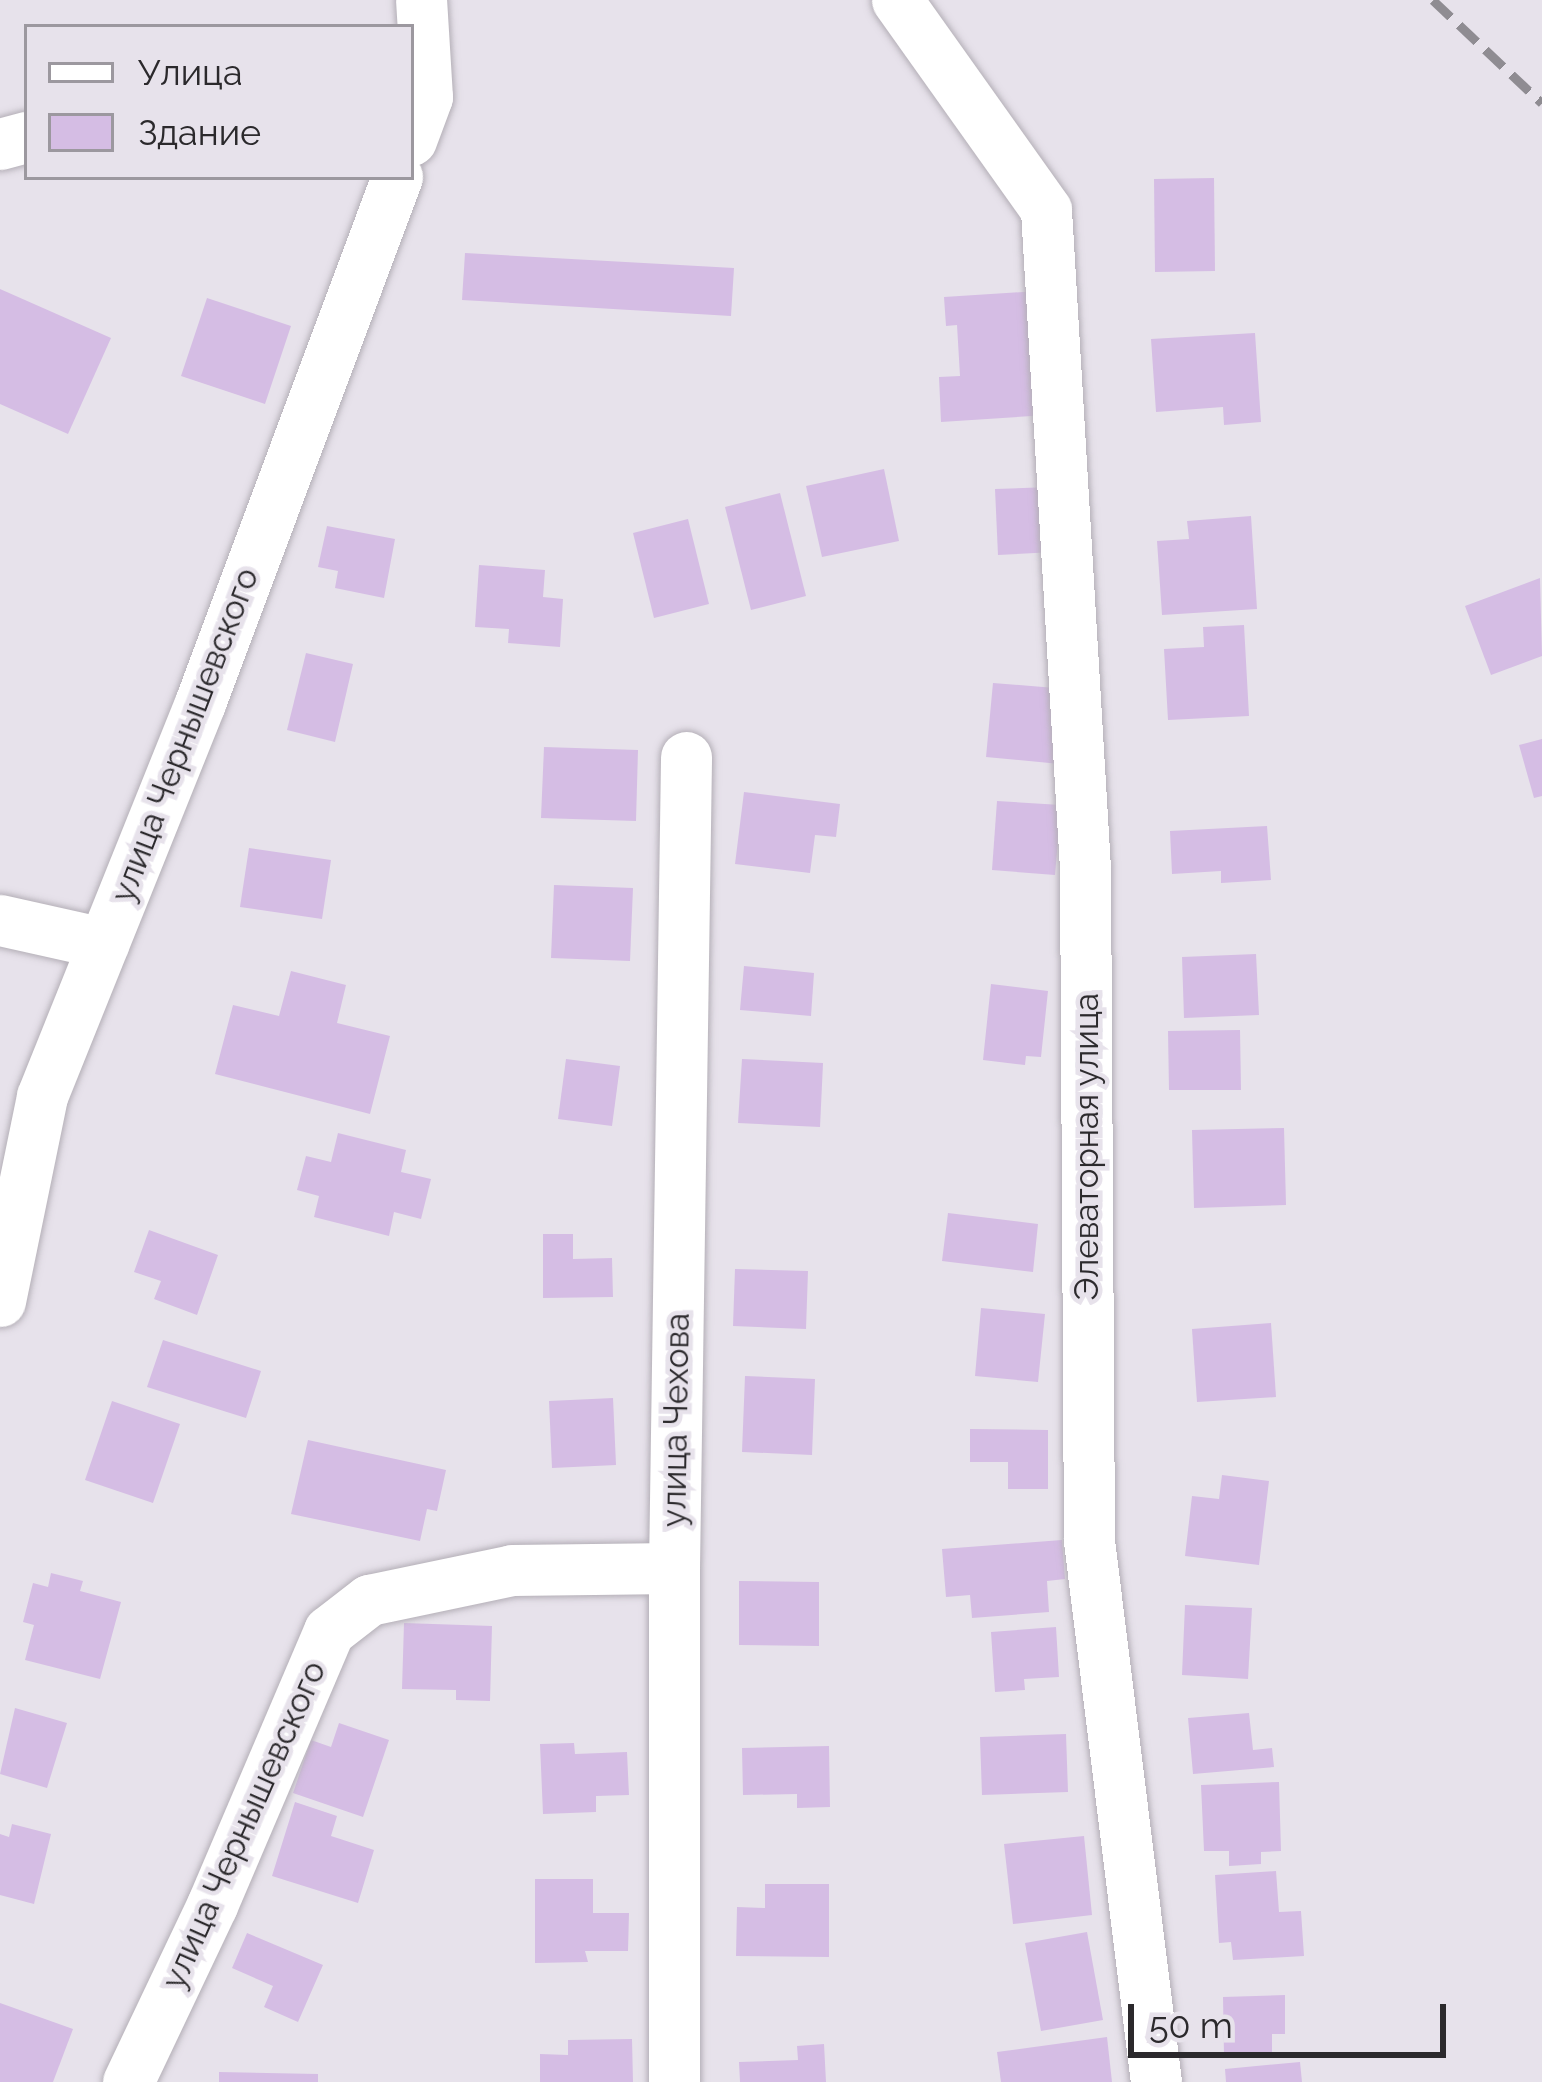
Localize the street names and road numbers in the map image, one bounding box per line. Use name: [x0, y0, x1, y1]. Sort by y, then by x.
street label: улица Чернышевского: [103, 562, 267, 908]
street label: Элеваторная улица: [1067, 993, 1107, 1301]
street label: улица Чехова: [654, 1313, 698, 1527]
street label: улица Чернышевского: [154, 1655, 334, 1995]

